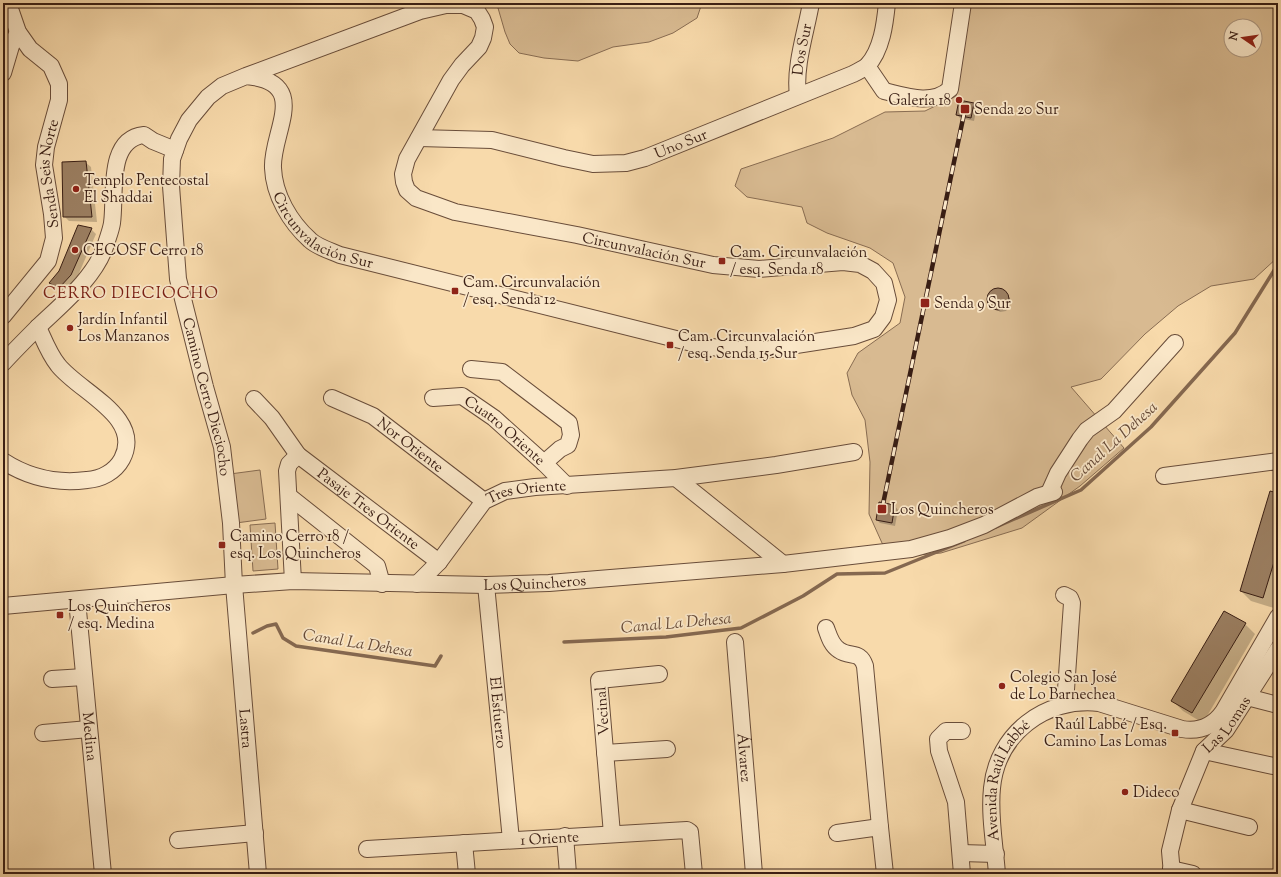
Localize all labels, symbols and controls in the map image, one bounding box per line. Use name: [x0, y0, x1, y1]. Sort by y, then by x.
north arrow: [1223, 18, 1263, 58]
street label: Dos Sur: [788, 21, 819, 77]
text: N: [1225, 30, 1243, 43]
place label: Galería 18: [888, 91, 951, 112]
marker: Galería 18: [954, 95, 964, 105]
place label: Senda 20 Sur: [974, 100, 1059, 121]
marker: Senda 20 Sur: [959, 103, 971, 115]
street label: Senda Seis Norte: [35, 117, 65, 229]
street label: Uno Sur: [652, 125, 711, 165]
place label: Templo Pentecostal El Shaddai: [84, 171, 209, 209]
marker: Templo Pentecostal El Shaddai: [71, 184, 81, 194]
street label: Circunvalación Sur: [266, 189, 375, 275]
street label: Circunvalación Sur: [580, 228, 708, 275]
place label: CECOSF Cerro 18: [83, 241, 203, 262]
place label: Cam. Circunvalación / esq. Senda 18: [730, 243, 868, 281]
marker: CECOSF Cerro 18: [70, 245, 80, 255]
marker: Cam. Circunvalación / esq. Senda 18: [717, 256, 727, 266]
place label: Cam. Circunvalación / esq. Senda 12: [463, 273, 601, 311]
district label: CERRO DIECIOCHO: [43, 283, 219, 306]
marker: Cam. Circunvalación / esq. Senda 12: [450, 286, 460, 296]
place label: Senda 9 Sur: [934, 294, 1011, 315]
marker: Senda 9 Sur: [919, 297, 931, 309]
place label: Jardín Infantil Los Manzanos: [77, 310, 169, 348]
street label: Camino Cerro Dieciocho: [176, 316, 234, 477]
marker: Jardín Infantil Los Manzanos: [65, 323, 75, 333]
place label: Cam. Circunvalación / esq. Senda 15-Sur: [678, 327, 816, 365]
marker: Cam. Circunvalación / esq. Senda 15-Sur: [665, 340, 675, 350]
street label: Cuatro Oriente: [459, 391, 549, 471]
water label: Canal La Dehesa: [1066, 397, 1164, 489]
street label: Nor Oriente: [372, 413, 447, 478]
street label: Pasaje Tres Oriente: [312, 464, 423, 556]
street label: Tres Oriente: [483, 476, 567, 510]
place label: Los Quincheros: [891, 500, 994, 521]
marker: Los Quincheros: [876, 503, 888, 515]
place label: Camino Cerro 18 / esq. Los Quincheros: [230, 527, 361, 565]
marker: Camino Cerro 18 / esq. Los Quincheros: [217, 540, 227, 550]
street label: Los Quincheros: [483, 571, 587, 597]
place label: Los Quincheros / esq. Medina: [68, 597, 171, 635]
water label: Canal La Dehesa: [620, 608, 733, 641]
marker: Los Quincheros / esq. Medina: [55, 610, 65, 620]
water label: Canal La Dehesa: [301, 624, 414, 665]
place label: Colegio San José de Lo Barnechea: [1010, 668, 1117, 706]
street label: El Esfuerzo: [483, 676, 511, 749]
marker: Colegio San José de Lo Barnechea: [997, 681, 1007, 691]
street label: Vecinal: [591, 686, 616, 736]
street label: Las Lomas: [1199, 693, 1257, 759]
street label: Lastra: [232, 708, 257, 749]
street label: Medina: [76, 711, 101, 762]
place label: Raúl Labbé / Esq. Camino Las Lomas: [1044, 715, 1167, 753]
street label: Avenida Raúl Labbé: [982, 716, 1035, 842]
marker: Raúl Labbé / Esq. Camino Las Lomas: [1170, 728, 1180, 738]
street label: Álvarez: [731, 732, 755, 783]
place label: Dideco: [1133, 783, 1179, 804]
marker: Dideco: [1120, 787, 1130, 797]
street label: 1 Oriente: [520, 827, 580, 852]

